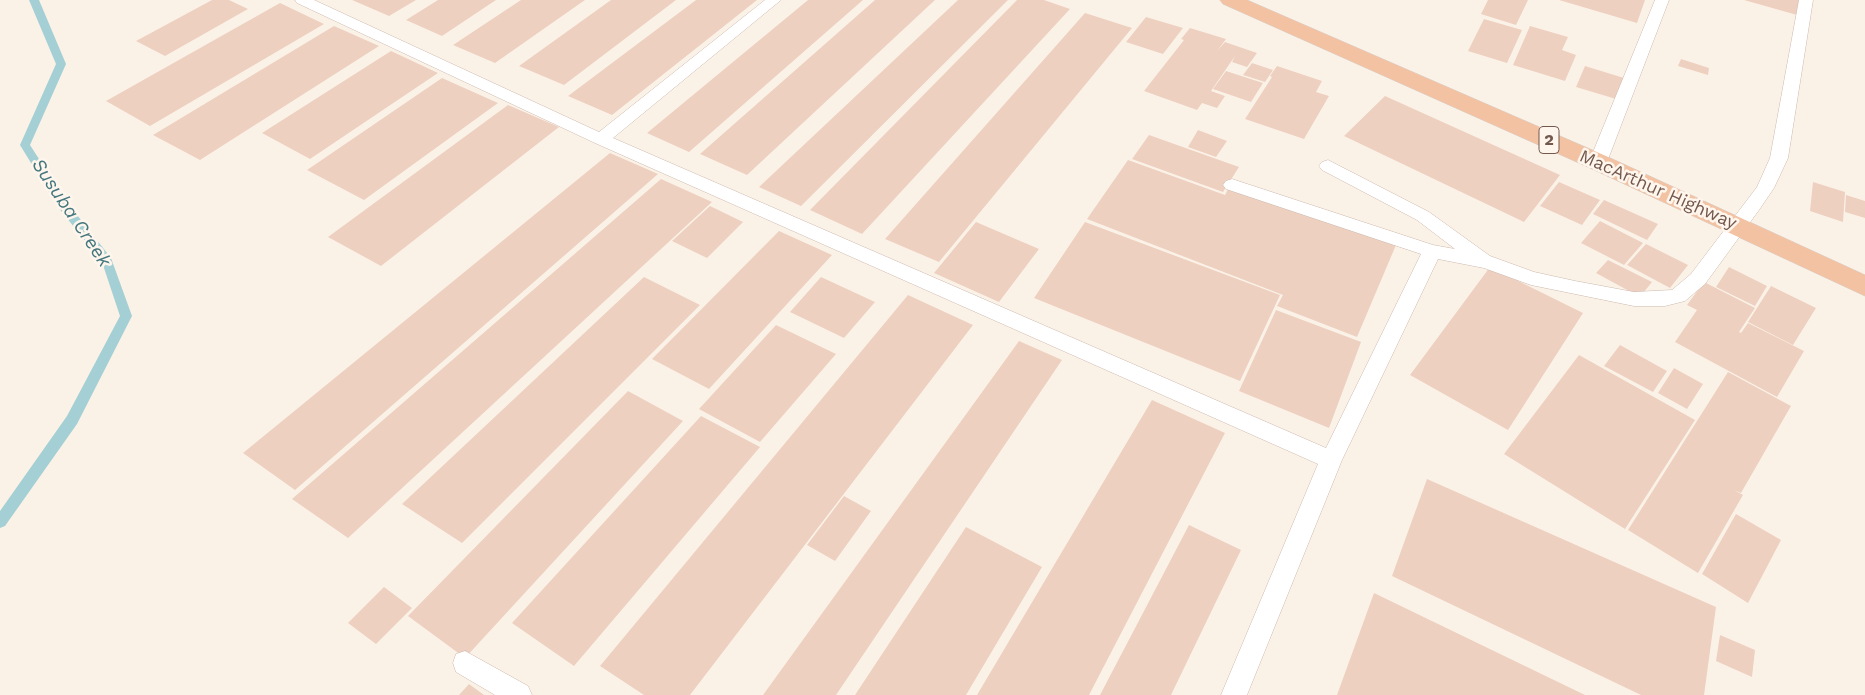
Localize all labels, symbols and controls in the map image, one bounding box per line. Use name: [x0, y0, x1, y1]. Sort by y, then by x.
road number: 2: [1539, 126, 1559, 154]
street label: MacArthur Highway: [1576, 146, 1740, 234]
water label: Susuba Creek: [26, 154, 116, 272]

